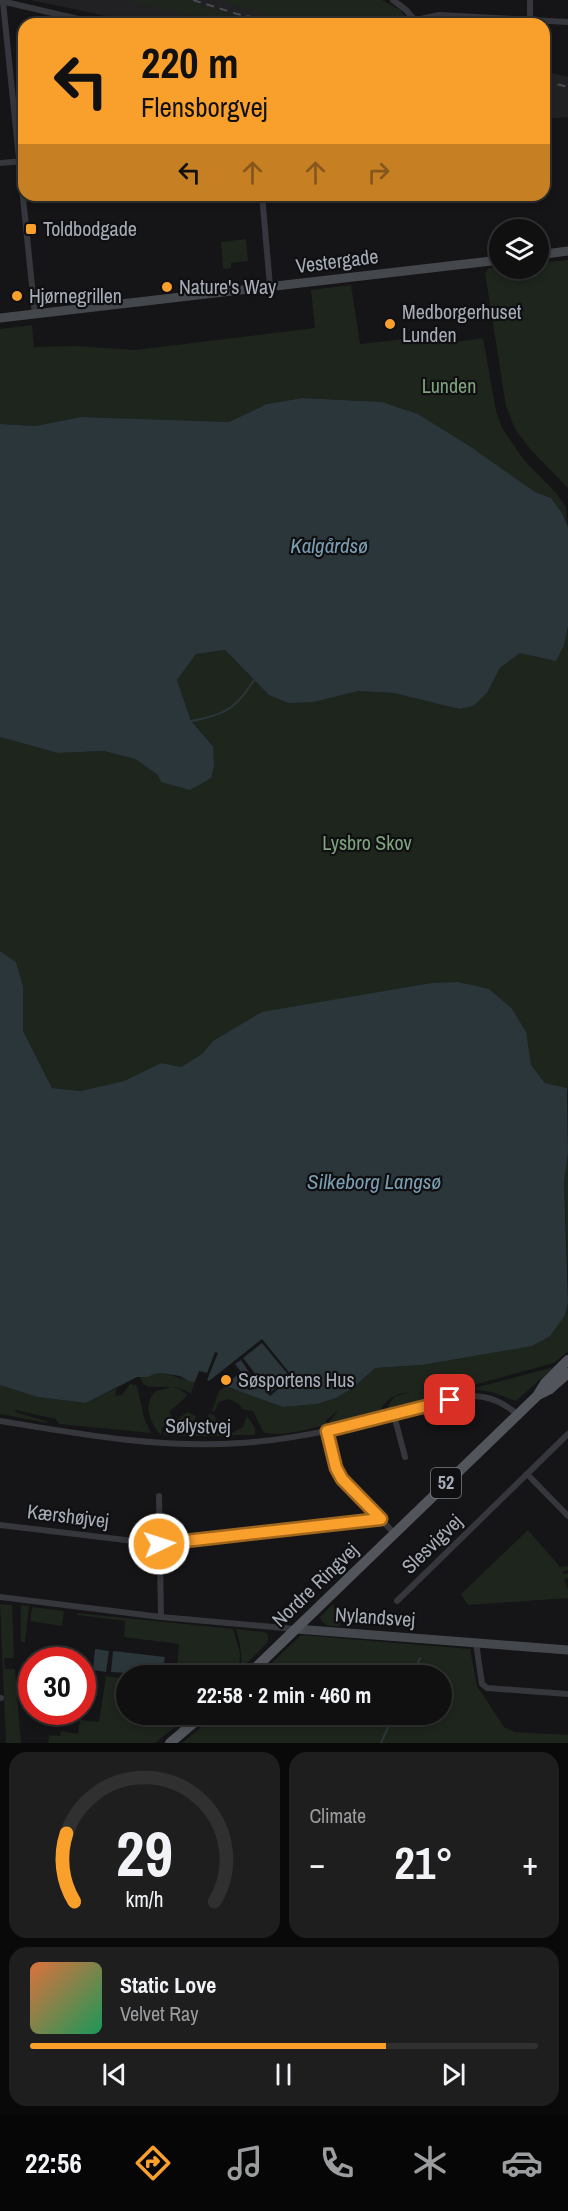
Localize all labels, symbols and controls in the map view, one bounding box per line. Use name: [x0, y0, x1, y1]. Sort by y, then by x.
text: 220 m: [141, 35, 239, 91]
icon: left: [42, 42, 120, 120]
text: Flensborgvej: [141, 89, 268, 125]
icon: left: [173, 156, 206, 189]
icon: ahead: [236, 156, 269, 189]
icon: ahead: [299, 156, 332, 189]
icon: right: [362, 156, 395, 189]
place label: Toldbodgade: [43, 215, 137, 242]
map controls: [489, 219, 549, 279]
button: layers: [489, 219, 549, 279]
marker: Toldbodgade: [24, 222, 38, 236]
street label: Vestergade: [294, 242, 380, 279]
place label: Nature's Way: [179, 273, 277, 300]
marker: Nature's Way: [160, 280, 174, 294]
place label: Hjørnegrillen: [29, 282, 122, 309]
marker: Hjørnegrillen: [10, 289, 24, 303]
place label: Medborgerhuset Lunden: [402, 298, 522, 348]
marker: Medborgerhuset Lunden: [383, 317, 397, 331]
park label: Lunden: [422, 372, 476, 399]
water label: Kalgårdsø: [290, 531, 368, 560]
park label: Lysbro Skov: [322, 829, 413, 856]
water label: Silkeborg Langsø: [307, 1167, 441, 1196]
place label: Søsportens Hus: [238, 1366, 355, 1393]
marker: Søsportens Hus: [219, 1373, 233, 1387]
pin: [424, 1374, 475, 1425]
icon: arrive: [433, 1383, 466, 1416]
street label: Sølystvej: [165, 1411, 231, 1440]
road number: 52: [431, 1468, 461, 1498]
street label: Kærshøjvej: [26, 1497, 110, 1534]
street label: Slesvigvej: [395, 1508, 468, 1579]
position arrow: [127, 1512, 191, 1576]
street label: Nordre Ringvej: [266, 1537, 364, 1633]
street label: Nylandsvej: [334, 1600, 416, 1633]
speed limit sign: 30: [18, 1647, 96, 1725]
text: 22:58 · 2 min · 460 m: [197, 1680, 371, 1710]
text: Climate: [310, 1802, 366, 1829]
text: 29: [116, 1811, 173, 1895]
text: 21°: [394, 1832, 453, 1893]
text: −: [310, 1841, 325, 1885]
text: +: [522, 1841, 538, 1885]
text: km/h: [125, 1885, 163, 1914]
text: Static Love: [120, 1970, 216, 2000]
text: Velvet Ray: [120, 2000, 198, 2027]
icon: previous: [98, 2058, 131, 2091]
icon: pause: [267, 2058, 300, 2091]
icon: next: [437, 2058, 470, 2091]
icon: directions: [132, 2142, 174, 2184]
icon: music: [224, 2142, 266, 2184]
icon: phone: [316, 2142, 358, 2184]
icon: climate: [409, 2142, 451, 2184]
icon: car: [501, 2142, 543, 2184]
text: 22:56: [25, 2145, 82, 2181]

